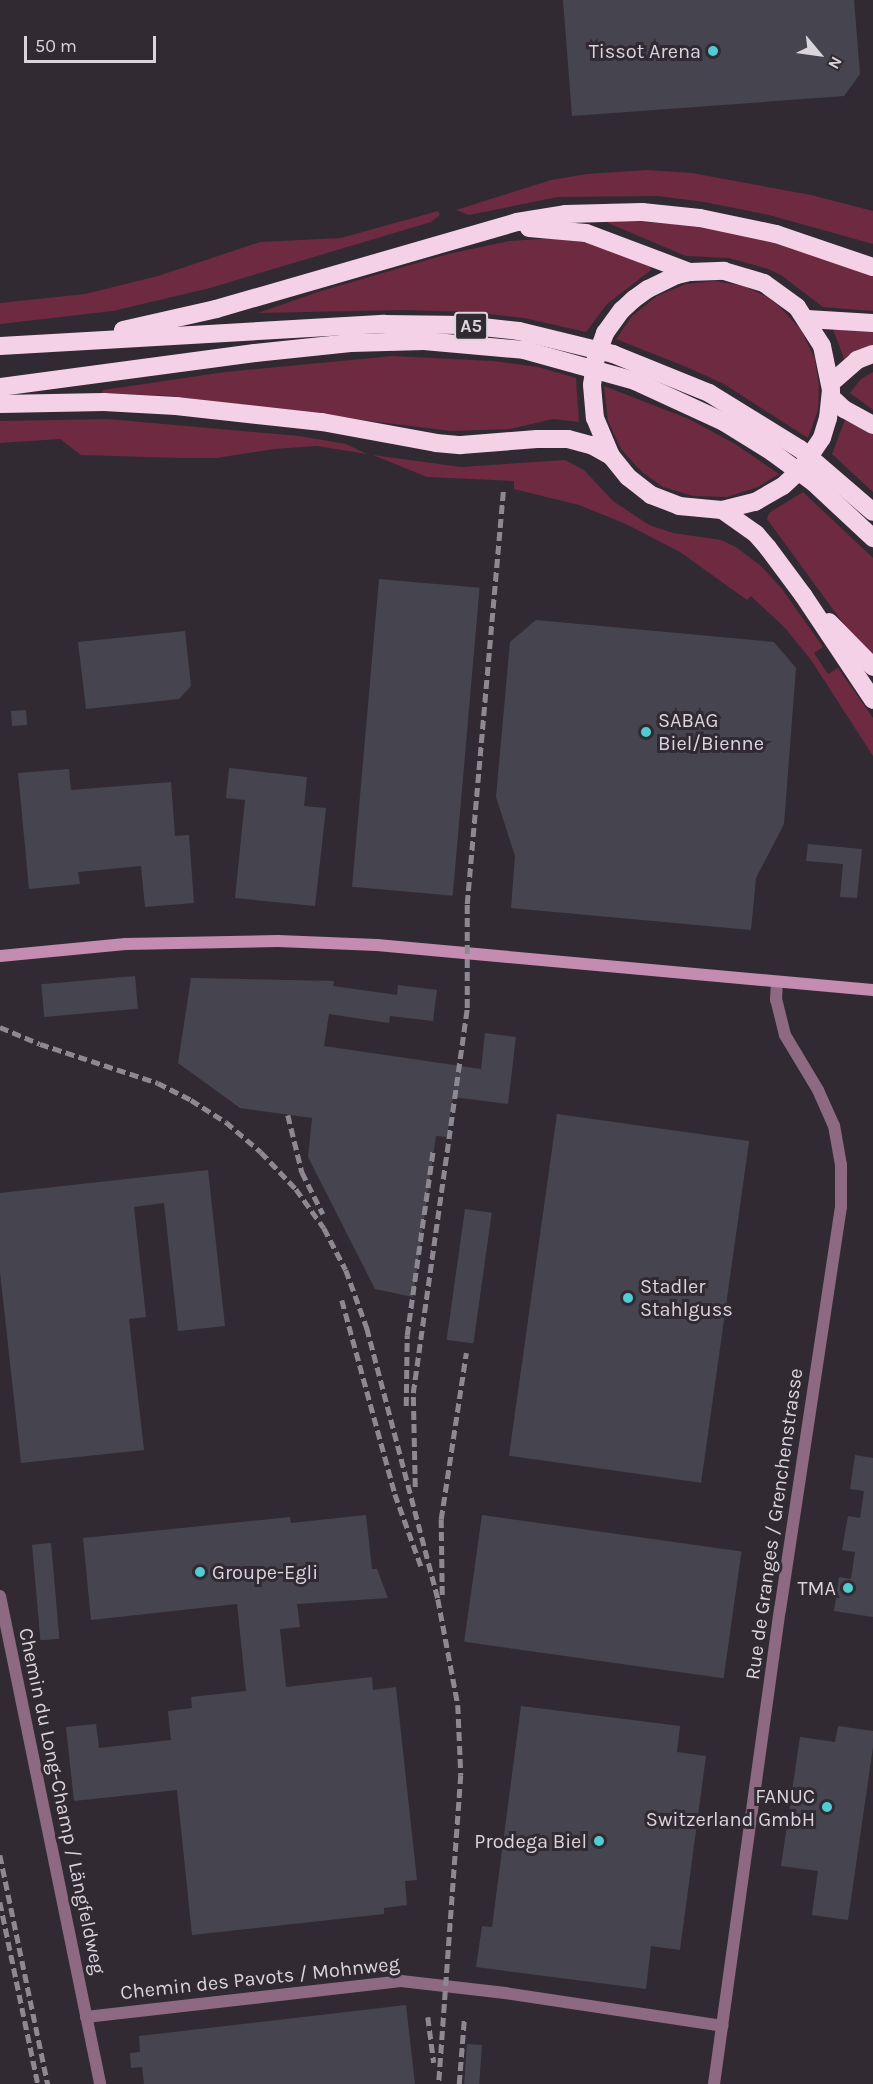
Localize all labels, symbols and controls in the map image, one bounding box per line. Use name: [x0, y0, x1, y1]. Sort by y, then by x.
scale bar: [27, 24, 159, 62]
north arrow: [789, 24, 849, 84]
text: 50 m: [35, 35, 77, 57]
place label: Tissot Arena: [589, 39, 701, 63]
marker: Tissot Arena: [706, 44, 720, 58]
text: N: [824, 53, 846, 73]
road number: A5: [453, 311, 489, 341]
place label: SABAG Biel/Bienne: [658, 708, 764, 755]
marker: SABAG Biel/Bienne: [639, 725, 653, 739]
place label: Stadler Stahlguss: [640, 1274, 733, 1321]
marker: Stadler Stahlguss: [621, 1291, 635, 1305]
street label: Rue de Granges / Grenchenstrasse: [740, 1367, 808, 1681]
place label: Groupe-Egli: [212, 1560, 318, 1584]
marker: Groupe-Egli: [193, 1565, 207, 1579]
place label: TMA: [798, 1576, 836, 1600]
marker: TMA: [841, 1581, 855, 1595]
street label: Chemin du Long-Champ / Längfeldweg: [14, 1626, 110, 1976]
place label: FANUC Switzerland GmbH: [646, 1784, 815, 1831]
marker: FANUC Switzerland GmbH: [820, 1800, 834, 1814]
place label: Prodega Biel: [474, 1829, 587, 1853]
marker: Prodega Biel: [592, 1834, 606, 1848]
street label: Chemin des Pavots / Mohnweg: [119, 1951, 401, 2005]

